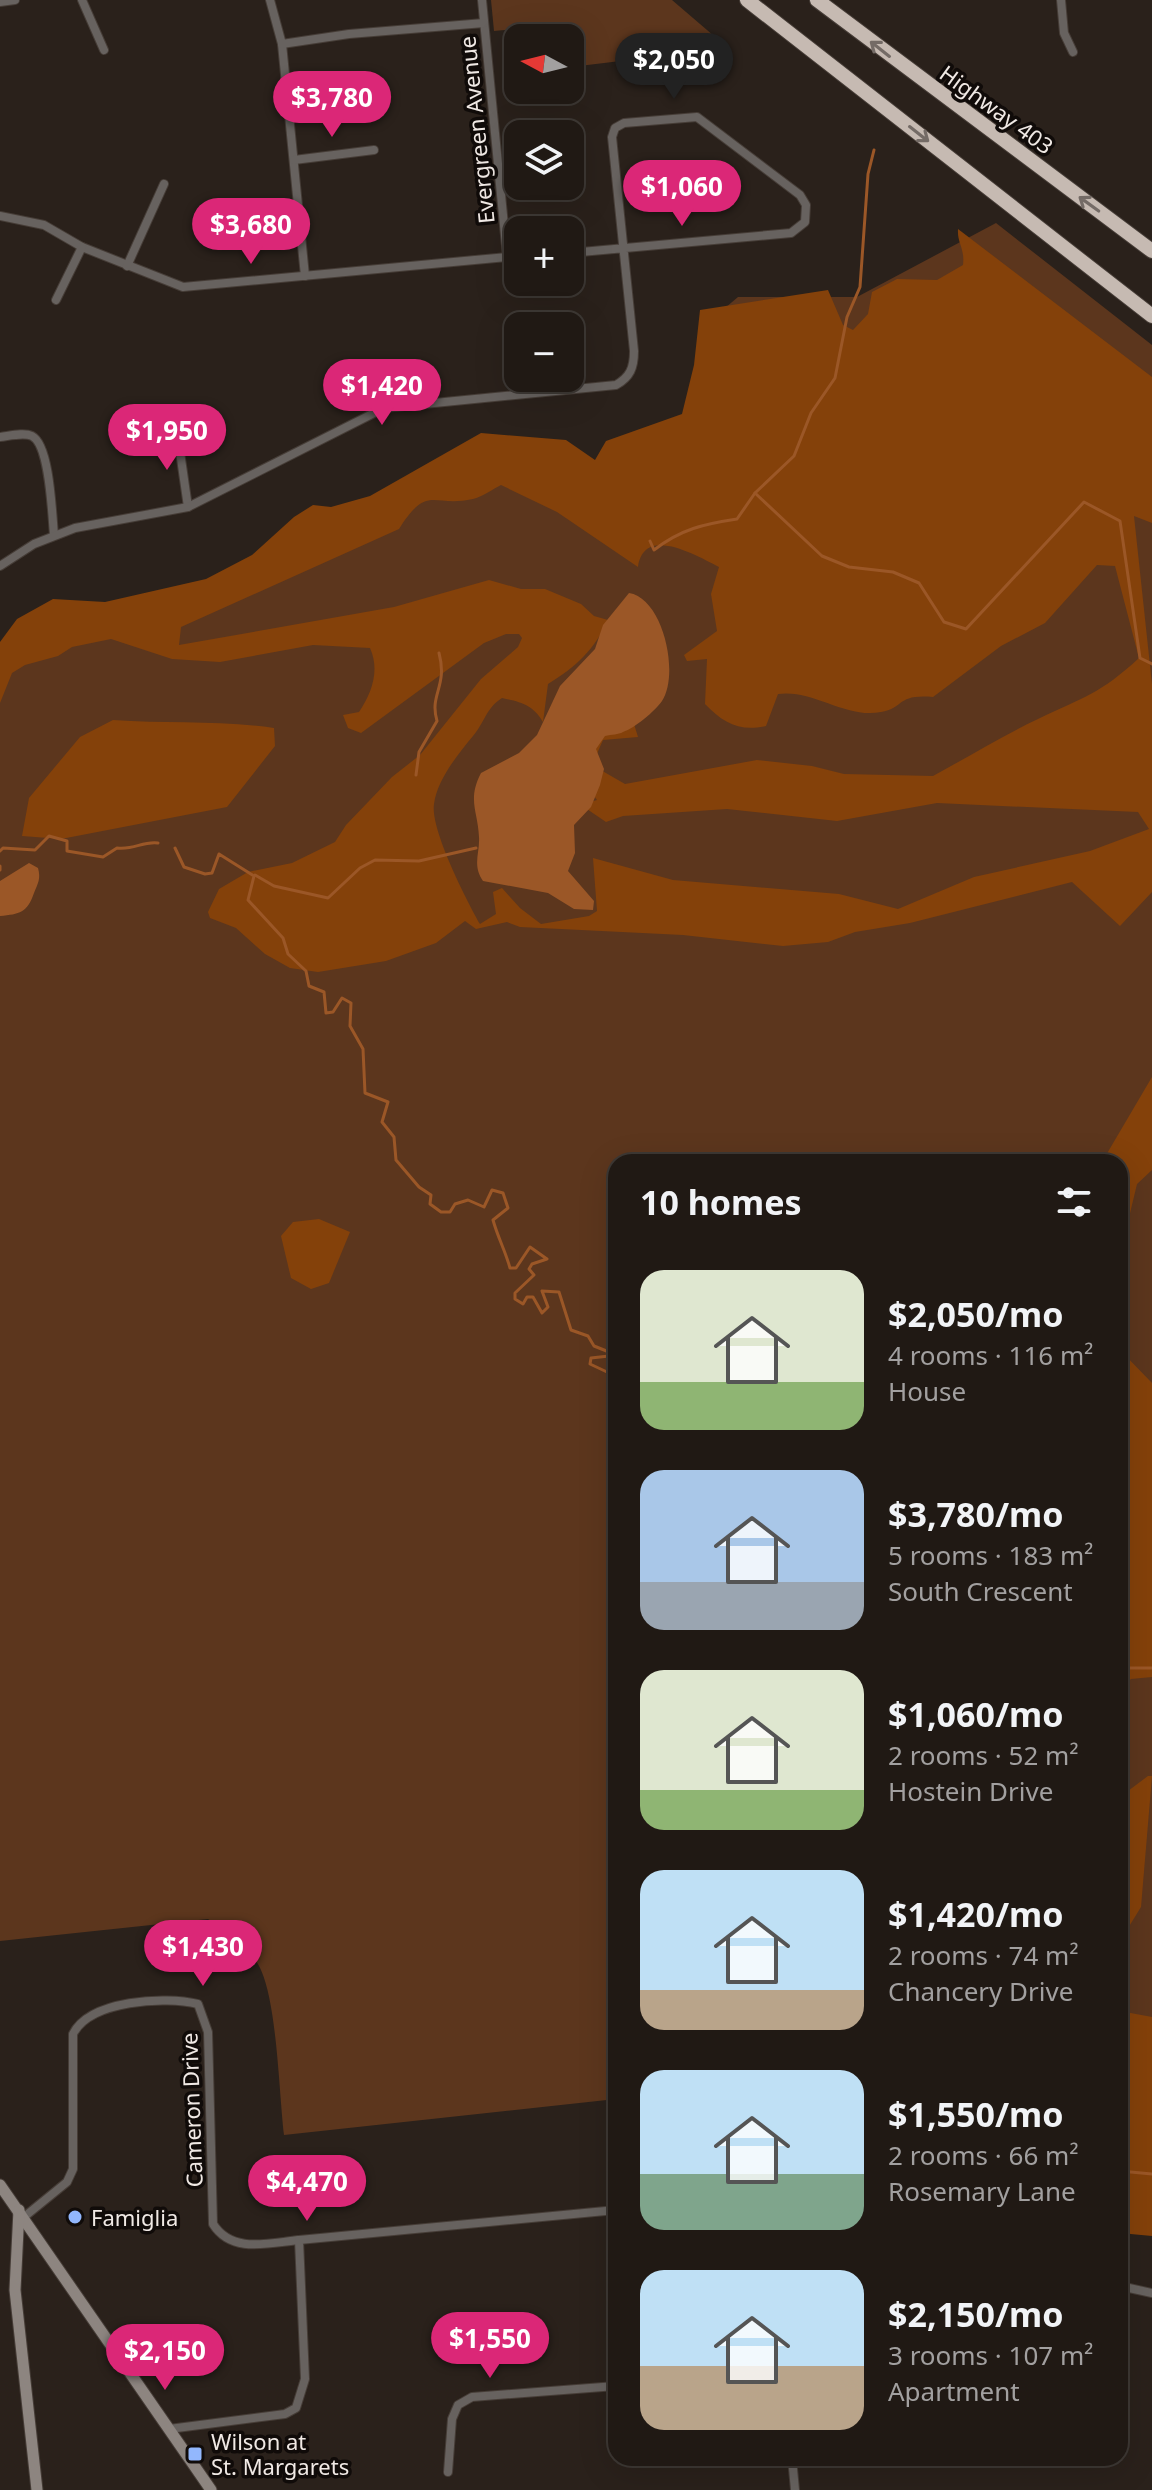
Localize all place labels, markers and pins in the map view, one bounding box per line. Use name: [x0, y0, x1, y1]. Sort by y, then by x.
pin: $2,050: [609, 33, 739, 101]
pin: $3,780: [267, 71, 397, 139]
pin: $1,060: [617, 160, 747, 228]
pin: $3,680: [186, 198, 316, 266]
pin: $1,420: [317, 359, 447, 427]
pin: $1,950: [102, 404, 232, 472]
pin: $1,430: [138, 1920, 268, 1988]
pin: $4,470: [242, 2155, 372, 2223]
place label: Famiglia: [91, 2202, 178, 2232]
marker: Famiglia: [66, 2208, 84, 2226]
pin: $1,550: [425, 2312, 555, 2380]
pin: $2,150: [100, 2324, 230, 2392]
place label: Wilson at St. Margarets: [211, 2426, 349, 2481]
marker: Wilson at St. Margarets: [186, 2445, 204, 2463]

